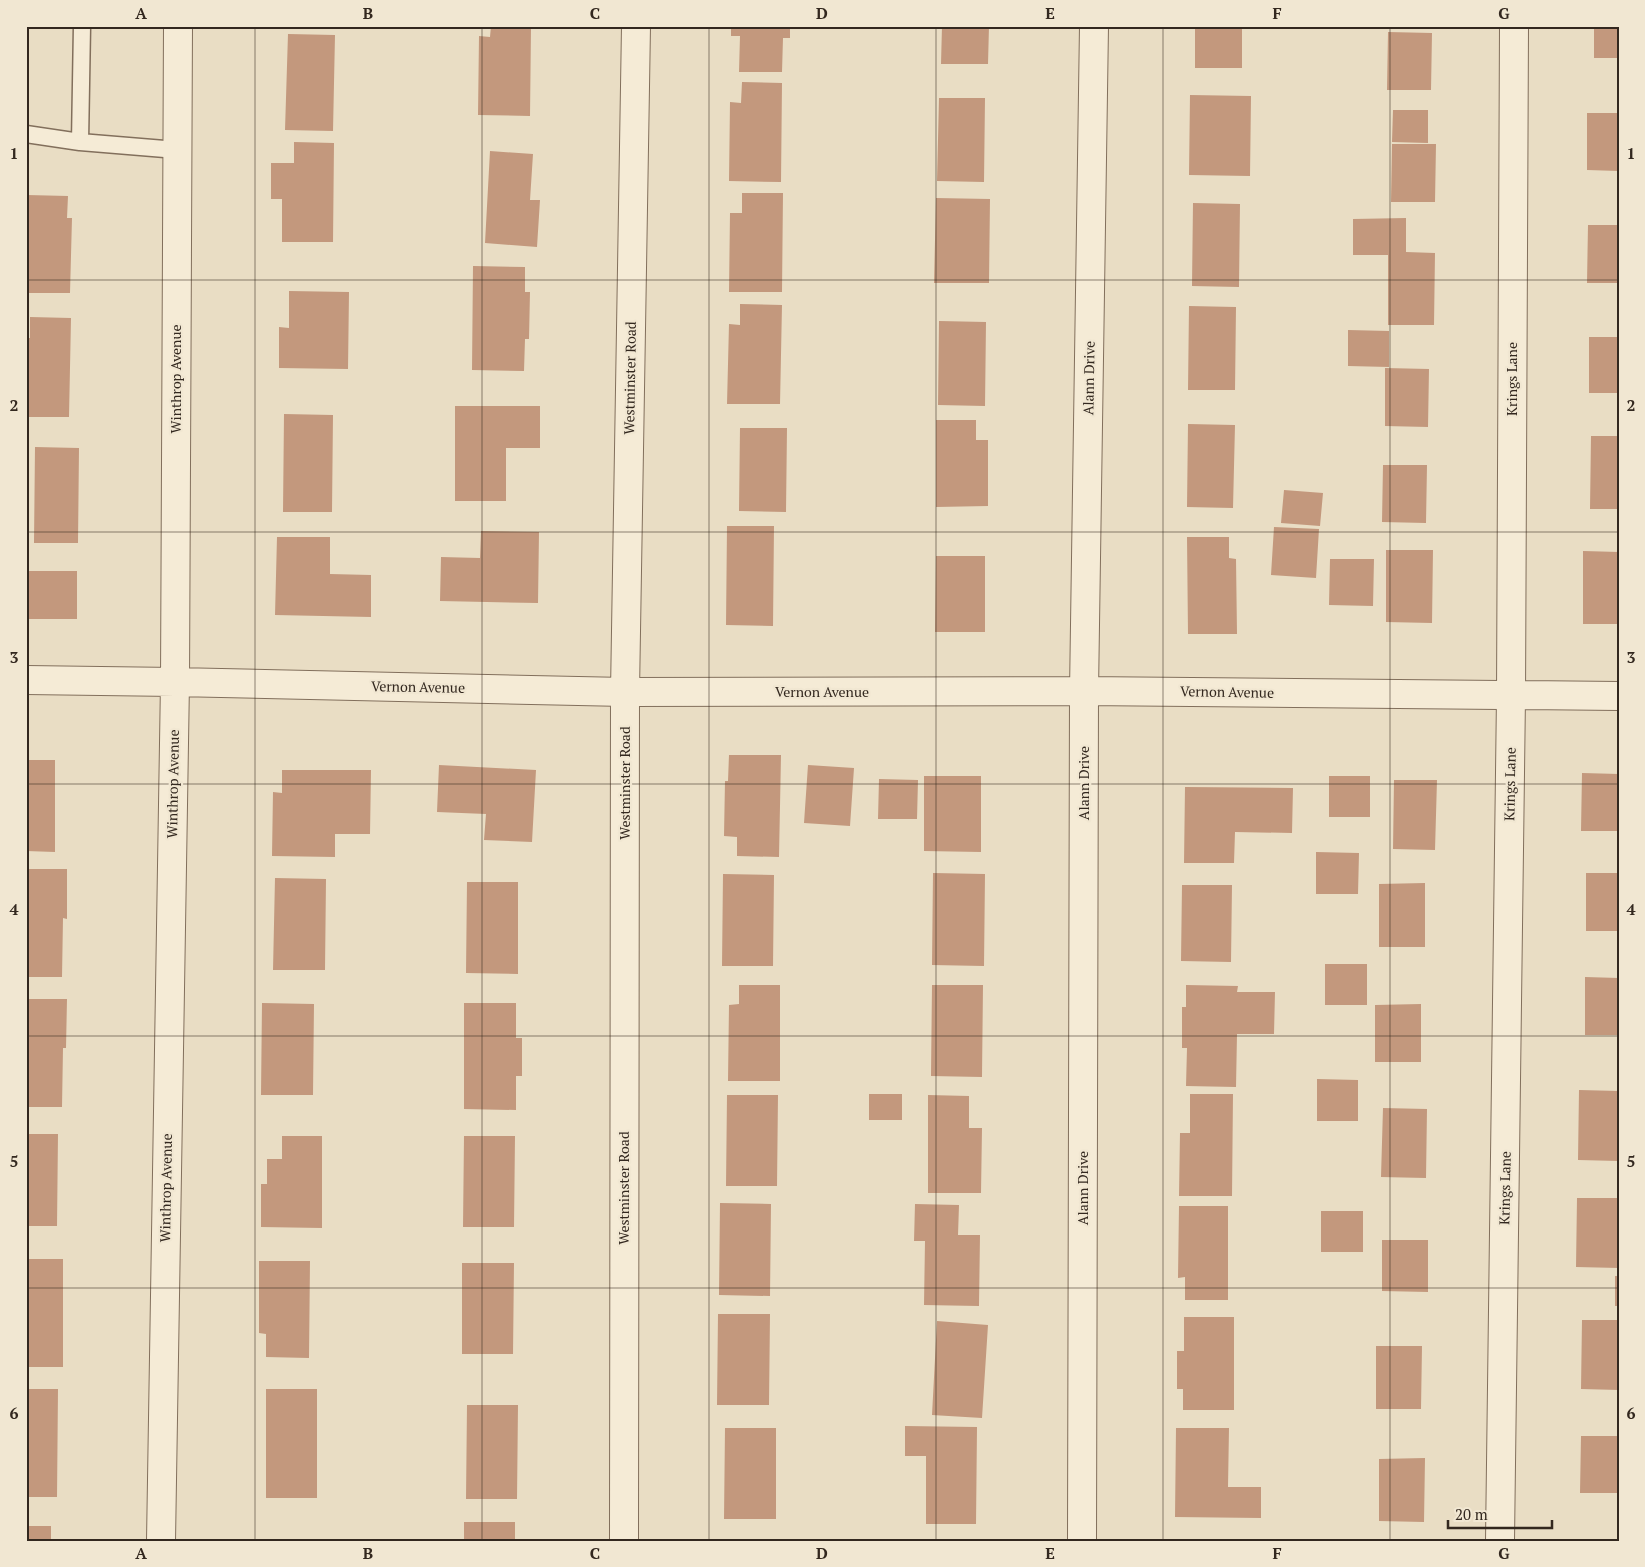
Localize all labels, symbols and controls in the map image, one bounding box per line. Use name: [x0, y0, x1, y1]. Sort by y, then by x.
text: A: [135, 2, 147, 24]
text: B: [363, 2, 373, 24]
text: C: [590, 2, 600, 24]
text: D: [816, 2, 828, 24]
text: E: [1045, 2, 1055, 24]
text: F: [1272, 2, 1282, 24]
text: G: [1498, 2, 1510, 24]
text: 1: [9, 142, 19, 164]
text: 1: [1626, 142, 1636, 164]
street label: Westminster Road: [619, 321, 640, 435]
street label: Winthrop Avenue: [166, 324, 185, 434]
street label: Alann Drive: [1078, 341, 1099, 415]
street label: Krings Lane: [1502, 342, 1521, 416]
text: 2: [9, 394, 19, 416]
text: 2: [1626, 394, 1636, 416]
text: 3: [9, 646, 19, 668]
text: 3: [1626, 646, 1636, 668]
street label: Vernon Avenue: [371, 676, 465, 697]
street label: Vernon Avenue: [1180, 681, 1274, 702]
street label: Vernon Avenue: [775, 682, 869, 701]
street label: Westminster Road: [615, 726, 634, 840]
street label: Winthrop Avenue: [162, 729, 183, 839]
street label: Alann Drive: [1074, 746, 1093, 820]
street label: Krings Lane: [1499, 747, 1520, 821]
text: 4: [9, 898, 19, 920]
text: 4: [1626, 898, 1636, 920]
street label: Westminster Road: [614, 1131, 633, 1245]
street label: Winthrop Avenue: [155, 1133, 176, 1243]
text: 5: [9, 1150, 19, 1172]
text: 5: [1626, 1150, 1636, 1172]
street label: Alann Drive: [1073, 1151, 1092, 1225]
street label: Krings Lane: [1494, 1151, 1515, 1225]
text: 6: [9, 1402, 19, 1424]
text: 6: [1626, 1402, 1636, 1424]
scale bar: [1448, 1497, 1551, 1529]
text: 20 m: [1455, 1504, 1488, 1524]
text: A: [135, 1542, 147, 1564]
text: B: [363, 1542, 373, 1564]
text: C: [590, 1542, 600, 1564]
text: D: [816, 1542, 828, 1564]
text: E: [1045, 1542, 1055, 1564]
text: F: [1272, 1542, 1282, 1564]
text: G: [1498, 1542, 1510, 1564]

